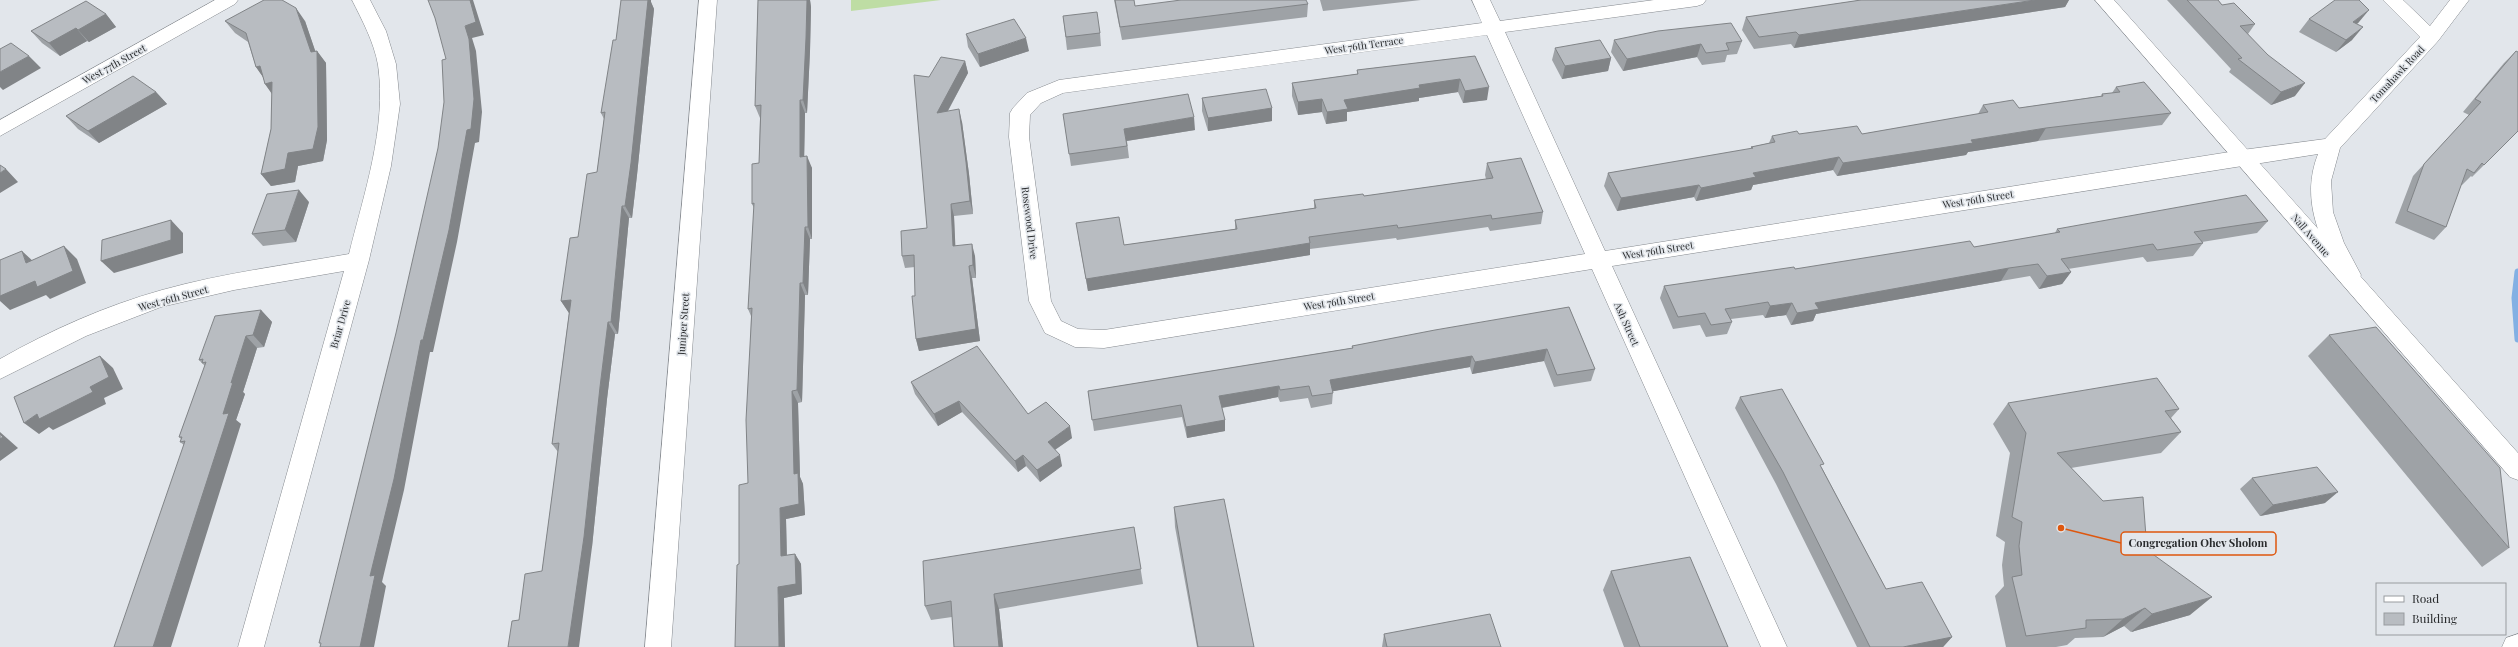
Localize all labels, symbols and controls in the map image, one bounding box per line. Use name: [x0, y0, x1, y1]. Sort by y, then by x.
street label: West 76th Terrace: [1323, 33, 1404, 58]
street label: West 77th Street: [79, 41, 149, 88]
street label: Tomahawk Road: [2367, 42, 2427, 106]
street label: Rosewood Drive: [1019, 186, 1041, 260]
street label: West 76th Street: [1940, 186, 2015, 212]
street label: Nall Avenue: [2288, 211, 2334, 259]
street label: West 76th Street: [1620, 237, 1695, 263]
street label: West 76th Street: [136, 282, 210, 314]
street label: West 76th Street: [1301, 288, 1376, 314]
street label: Juniper Street: [674, 292, 692, 357]
street label: Briar Drive: [326, 298, 354, 350]
street label: Ash Street: [1611, 299, 1643, 348]
callout: Congregation Ohev Sholom: [2121, 532, 2276, 555]
text: Congregation Ohev Sholom: [2128, 535, 2268, 550]
legend: [2376, 583, 2506, 635]
text: Road: [2412, 590, 2439, 606]
text: Building: [2412, 610, 2458, 626]

